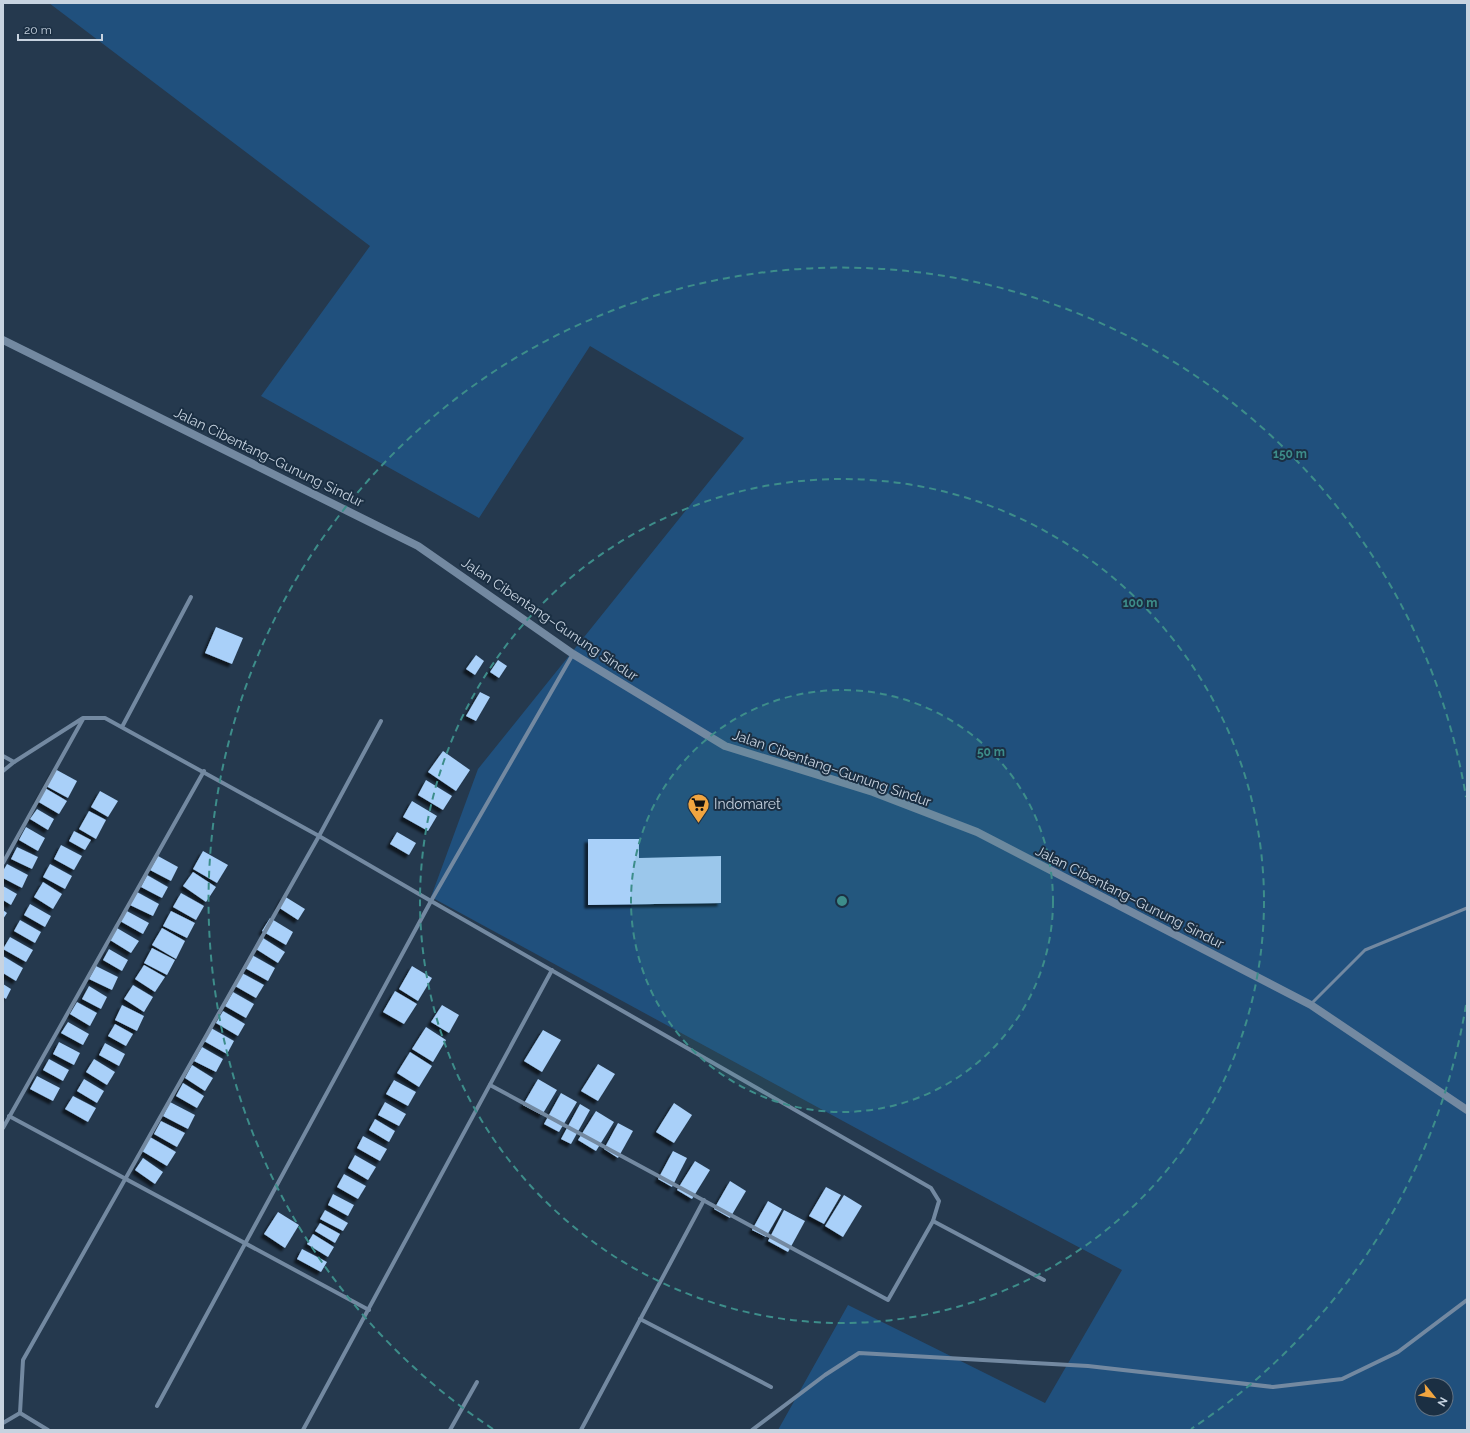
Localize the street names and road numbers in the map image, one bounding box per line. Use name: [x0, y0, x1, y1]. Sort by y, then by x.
street label: Jalan Cibentang–Gunung Sindur: [172, 404, 366, 510]
street label: Jalan Cibentang–Gunung Sindur: [459, 554, 641, 684]
street label: Jalan Cibentang–Gunung Sindur: [731, 726, 933, 810]
street label: Jalan Cibentang–Gunung Sindur: [1033, 842, 1227, 952]

